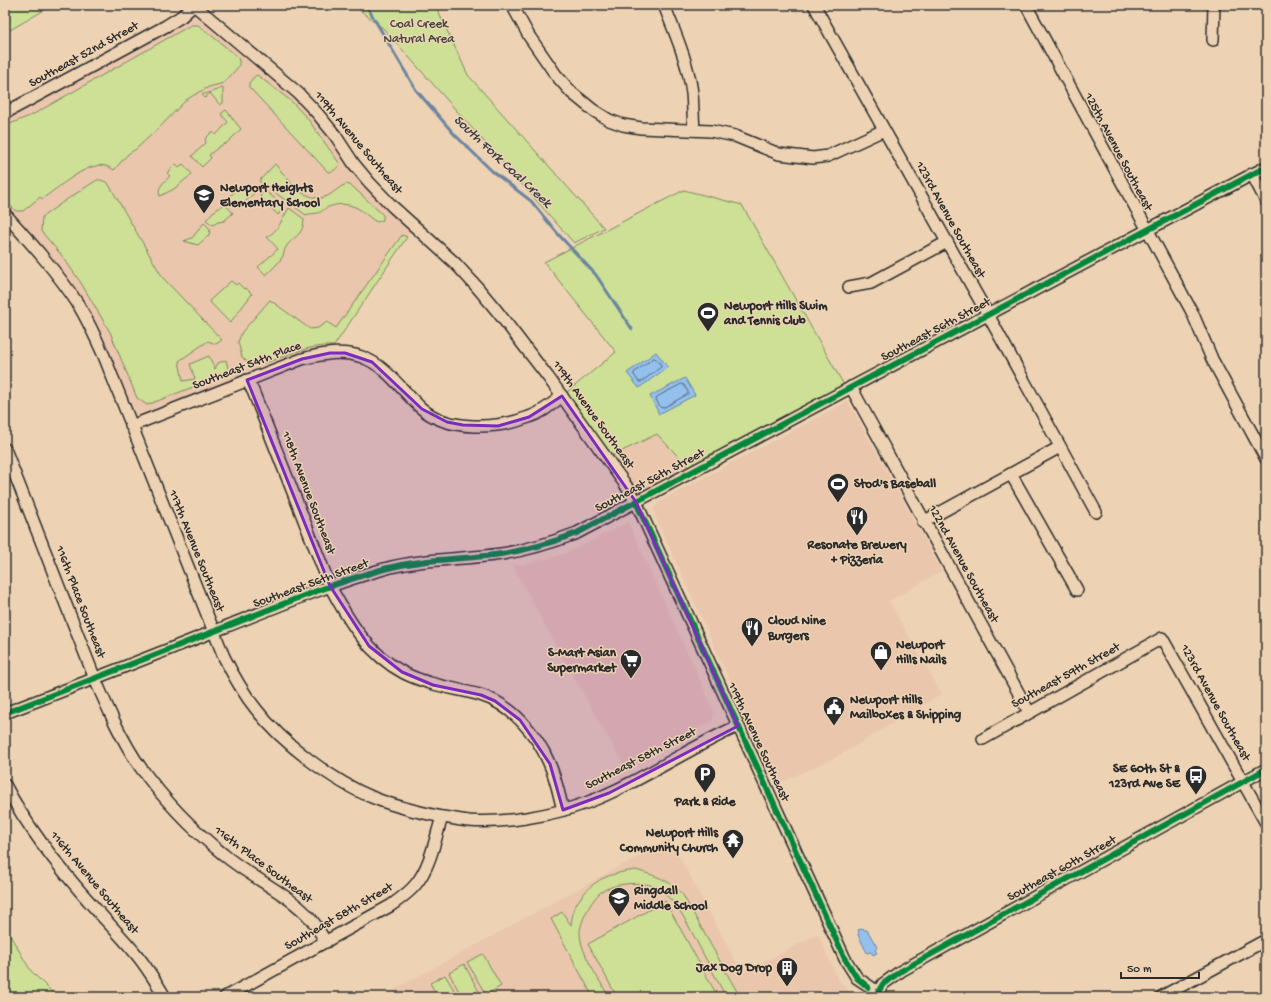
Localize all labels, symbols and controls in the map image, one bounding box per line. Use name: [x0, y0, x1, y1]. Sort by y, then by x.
park label: Coal Creek Natural Area: [383, 17, 455, 47]
street label: Southeast 52nd Street: [27, 18, 143, 91]
street label: 119th Avenue Southeast: [310, 88, 407, 199]
street label: 125th Avenue Southeast: [1080, 90, 1156, 215]
water label: South Fork Coal Creek: [449, 112, 556, 213]
street label: 123rd Avenue Southeast: [911, 158, 989, 282]
place label: Newport Heights Elementary School: [220, 181, 320, 211]
school or university icon: Newport Heights Elementary School: [191, 182, 217, 215]
street label: Southeast 56th Street: [879, 294, 995, 365]
place label: Newport Hills Swim and Tennis Club: [723, 299, 828, 329]
sports icon: Newport Hills Swim and Tennis Club: [695, 300, 721, 333]
street label: Southeast 54th Place: [191, 338, 304, 394]
street label: 119th Avenue Southeast: [548, 357, 638, 473]
street label: 118th Avenue Southeast: [277, 429, 339, 558]
street label: Southeast 56th Street: [593, 445, 709, 516]
sports icon: Stod's Baseball: [825, 471, 851, 504]
place label: Stod's Baseball: [854, 477, 936, 492]
street label: 117th Avenue Southeast: [164, 487, 228, 616]
street label: 122nd Avenue Southeast: [924, 502, 1002, 627]
restaurant icon: Resonate Brewery + Pizzeria: [844, 504, 870, 537]
place label: Resonate Brewery + Pizzeria: [806, 538, 907, 568]
street label: 116th Place Southeast: [51, 543, 109, 662]
street label: Southeast 56th Street: [251, 556, 372, 612]
place label: Cloud Nine Burgers: [767, 614, 827, 644]
restaurant icon: Cloud Nine Burgers: [739, 615, 765, 648]
place label: Newport Hills Nails: [896, 638, 947, 668]
shop icon: Newport Hills Nails: [868, 639, 894, 672]
street label: Southeast 59th Street: [1009, 639, 1124, 712]
street label: 123rd Avenue Southeast: [1176, 641, 1254, 765]
place label: S-Mart Asian Supermarket: [547, 646, 618, 677]
supermarket icon: S-Mart Asian Supermarket: [618, 647, 644, 680]
street label: 119th Avenue Southeast: [723, 679, 793, 805]
place label: Newport Hills Mailboxes & Shipping: [850, 693, 962, 724]
public building icon: Newport Hills Mailboxes & Shipping: [821, 694, 847, 727]
street label: Southeast 58th Street: [583, 724, 700, 793]
parking icon: Park & Ride: [692, 761, 718, 794]
place label: SE 60th St & 123rd Ave SE: [1108, 762, 1181, 792]
bus stop icon: SE 60th St & 123rd Ave SE: [1183, 763, 1209, 796]
place label: Park & Ride: [674, 795, 737, 810]
street label: 116th Place Southeast: [210, 823, 316, 908]
place label: Newport Hills Community Church: [619, 826, 719, 856]
temple icon: Newport Hills Community Church: [720, 827, 746, 860]
street label: 116th Avenue Southeast: [46, 828, 143, 939]
street label: Southeast 60th Street: [1005, 832, 1121, 905]
street label: Southeast 58th Street: [282, 879, 397, 954]
place label: Ringdall Middle School: [633, 884, 708, 914]
school or university icon: Ringdall Middle School: [606, 885, 632, 918]
scale bar: [1121, 954, 1199, 980]
building icon: Jax Dog Drop: [774, 955, 800, 988]
place label: Jax Dog Drop: [695, 961, 773, 977]
text: 50 m: [1127, 963, 1152, 977]

